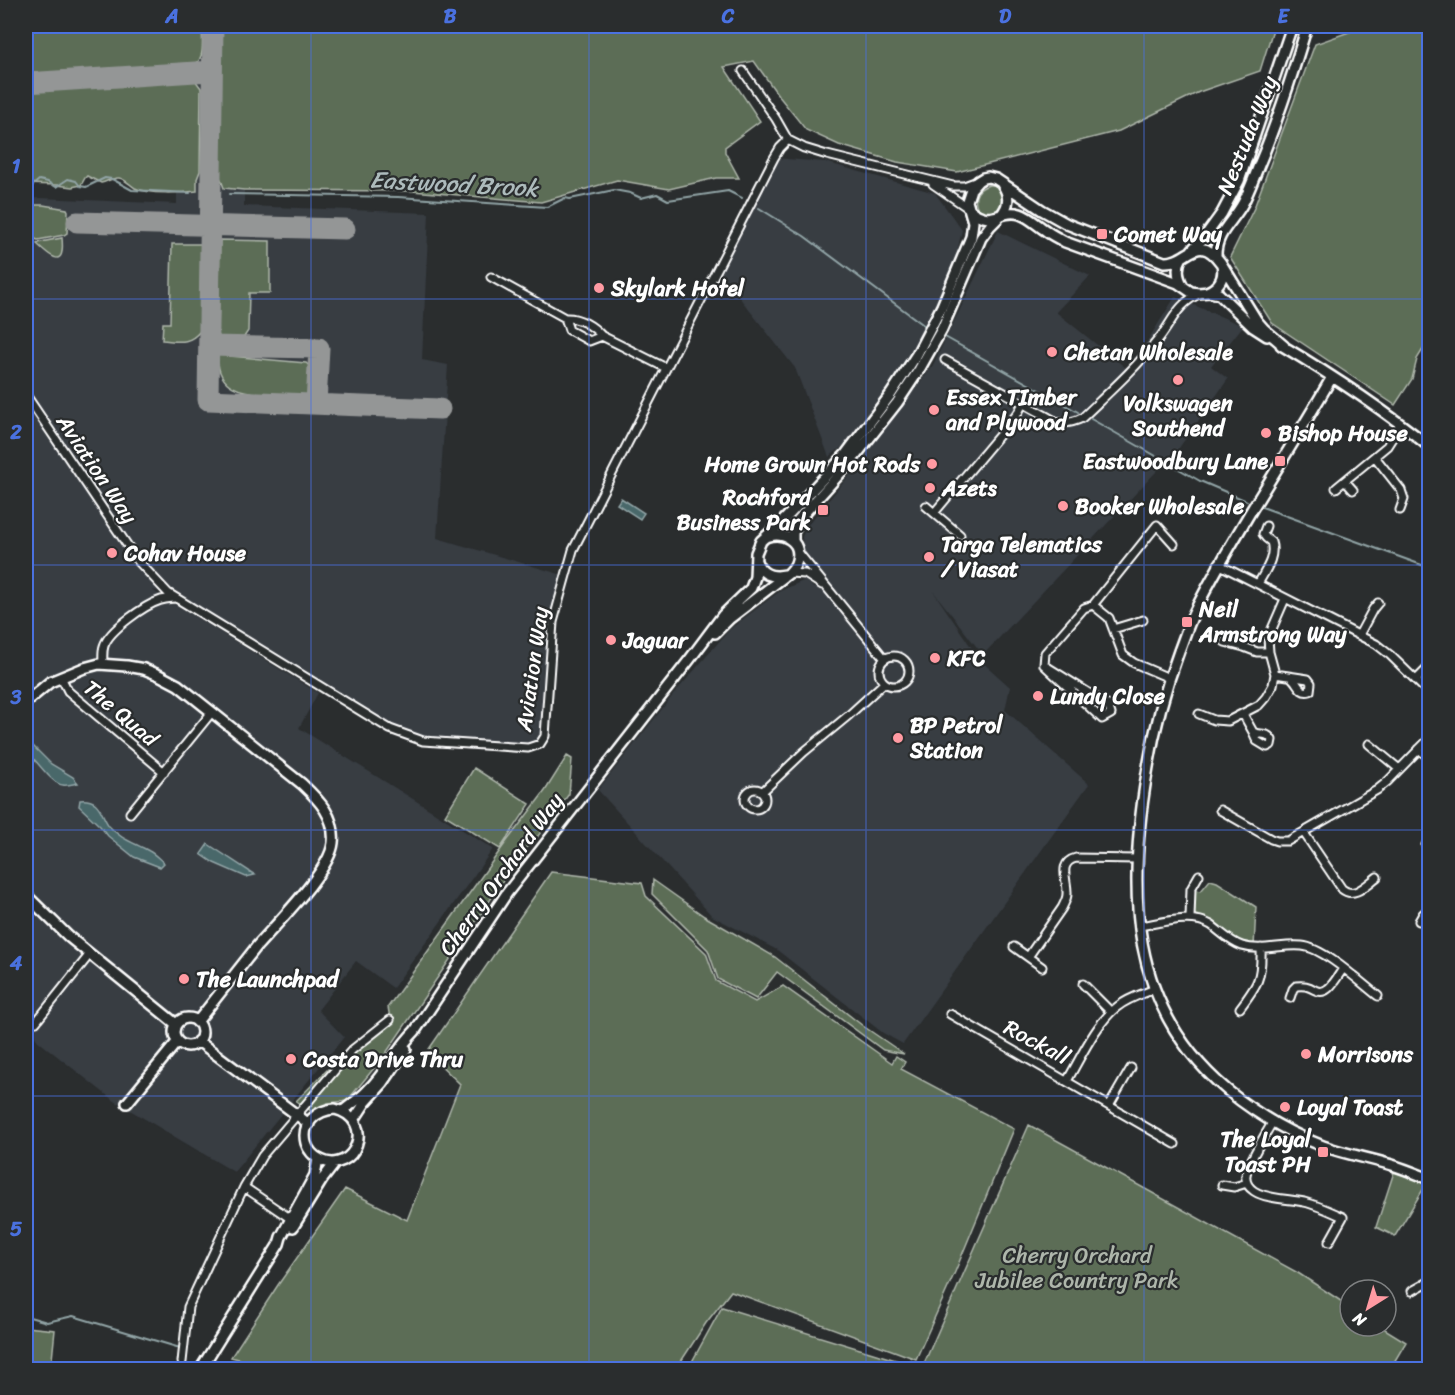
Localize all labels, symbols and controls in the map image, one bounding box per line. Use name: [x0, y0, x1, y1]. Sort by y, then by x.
text: A: [164, 0, 179, 34]
text: B: [444, 0, 457, 34]
text: C: [721, 0, 735, 34]
text: D: [999, 0, 1012, 34]
text: E: [1277, 0, 1290, 34]
street label: Nestuda Way: [1205, 69, 1289, 201]
text: 1: [12, 149, 21, 184]
water label: Eastwood Brook: [369, 159, 541, 209]
place label: Comet Way: [1113, 215, 1223, 254]
marker: Comet Way: [1095, 227, 1109, 241]
place label: Skylark Hotel: [610, 269, 746, 308]
marker: Skylark Hotel: [592, 281, 606, 295]
place label: Chetan Wholesale: [1063, 333, 1233, 372]
marker: Chetan Wholesale: [1045, 345, 1059, 359]
marker: Volkswagen Southend: [1171, 373, 1185, 387]
place label: Essex TImber and Plywood: [945, 378, 1079, 442]
place label: Volkswagen Southend: [1123, 384, 1233, 448]
marker: Essex TImber and Plywood: [927, 403, 941, 417]
street label: Aviation Way: [45, 405, 149, 533]
place label: Bishop House: [1278, 414, 1408, 453]
text: 2: [9, 415, 22, 450]
marker: Bishop House: [1259, 426, 1273, 440]
place label: Eastwoodbury Lane: [1083, 442, 1268, 481]
place label: Home Grown Hot Rods: [704, 445, 921, 484]
marker: Eastwoodbury Lane: [1273, 454, 1287, 468]
marker: Home Grown Hot Rods: [925, 457, 939, 471]
place label: Azets: [941, 469, 998, 508]
place label: Rochford Business Park: [677, 478, 813, 542]
marker: Azets: [923, 481, 937, 495]
place label: Booker Wholesale: [1075, 487, 1245, 526]
marker: Booker Wholesale: [1056, 499, 1070, 513]
marker: Rochford Business Park: [816, 503, 830, 517]
place label: Targa Telematics / Viasat: [940, 525, 1103, 589]
place label: Cohav House: [123, 534, 247, 573]
marker: Cohav House: [105, 546, 119, 560]
marker: Targa Telematics / Viasat: [922, 550, 936, 564]
place label: Neil Armstrong Way: [1198, 590, 1347, 654]
street label: Aviation Way: [504, 603, 560, 735]
marker: Neil Armstrong Way: [1180, 615, 1194, 629]
place label: Jaguar: [621, 621, 689, 660]
marker: Jaguar: [604, 633, 618, 647]
place label: KFC: [946, 639, 986, 678]
marker: KFC: [928, 651, 942, 665]
street label: The Quad: [74, 669, 169, 758]
place label: Lundy Close: [1050, 677, 1166, 716]
text: 3: [10, 680, 22, 715]
marker: Lundy Close: [1031, 689, 1045, 703]
place label: BP Petrol Station: [909, 706, 1003, 770]
marker: BP Petrol Station: [891, 731, 905, 745]
street label: Cherry Orchard Way: [428, 783, 574, 964]
text: 4: [9, 946, 23, 981]
place label: The Launchpad: [196, 960, 341, 999]
marker: The Launchpad: [177, 972, 191, 986]
street label: Rockall: [997, 1008, 1078, 1076]
place label: Morrisons: [1317, 1035, 1414, 1074]
place label: Costa Drive Thru: [302, 1040, 463, 1079]
marker: Morrisons: [1299, 1047, 1313, 1061]
marker: Costa Drive Thru: [284, 1052, 298, 1066]
place label: Loyal Toast: [1297, 1088, 1403, 1127]
marker: Loyal Toast: [1278, 1100, 1292, 1114]
place label: The Loyal Toast PH: [1220, 1120, 1312, 1184]
marker: The Loyal Toast PH: [1316, 1145, 1330, 1159]
text: 5: [10, 1212, 22, 1247]
park label: Cherry Orchard Jubilee Country Park: [974, 1236, 1179, 1300]
north arrow: [1338, 1278, 1398, 1338]
text: N: [1345, 1304, 1373, 1335]

